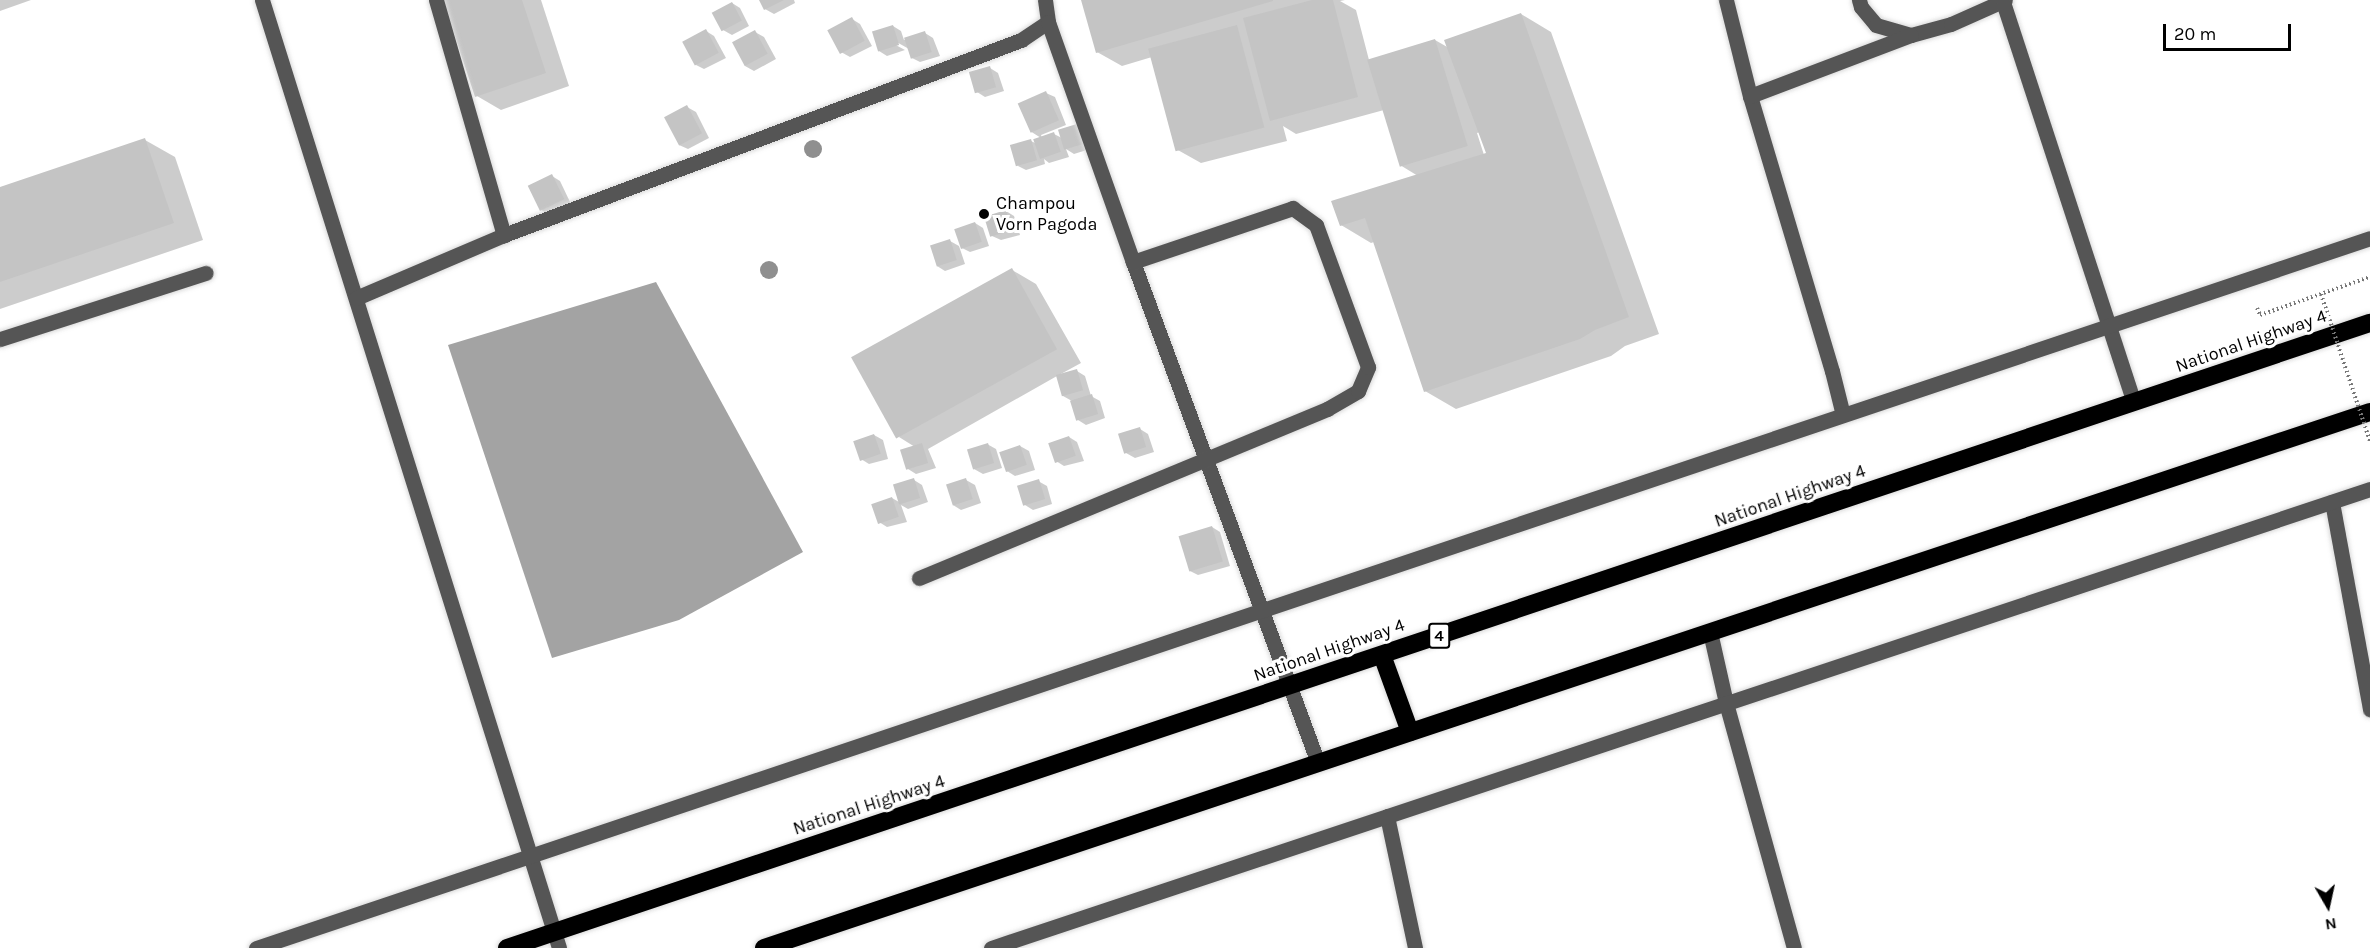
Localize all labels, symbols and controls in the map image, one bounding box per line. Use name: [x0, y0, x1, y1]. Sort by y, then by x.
scale bar: [2166, 12, 2294, 50]
text: 20 m: [2174, 23, 2216, 45]
place label: Champou Vorn Pagoda: [996, 193, 1097, 236]
marker: Champou Vorn Pagoda: [977, 207, 991, 221]
street label: National Highway 4: [2173, 305, 2329, 377]
street label: National Highway 4: [1712, 460, 1868, 532]
street label: National Highway 4: [1251, 614, 1407, 686]
road number: 4: [1427, 623, 1451, 649]
street label: National Highway 4: [790, 770, 948, 840]
north arrow: [2298, 876, 2358, 936]
text: N: [2324, 914, 2338, 935]

